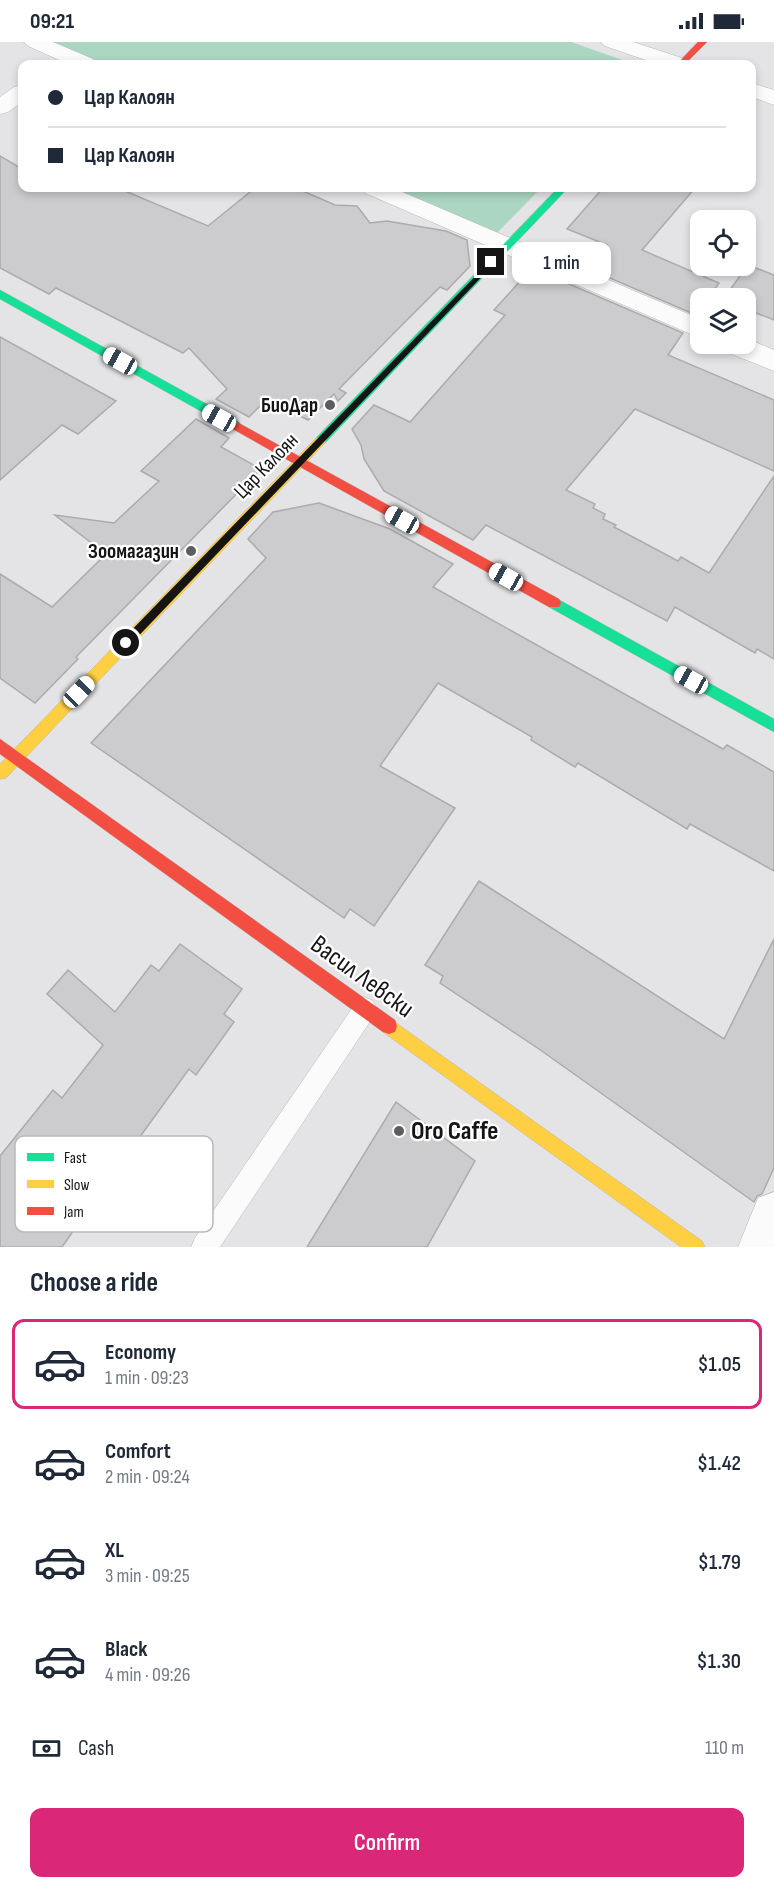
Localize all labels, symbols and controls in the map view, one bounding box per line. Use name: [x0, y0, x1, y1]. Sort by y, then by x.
text: 09:21: [30, 8, 74, 35]
text: Цар Калоян: [84, 84, 175, 111]
text: Цар Калоян: [84, 142, 175, 169]
map controls: [690, 210, 756, 354]
button: locate: [690, 210, 756, 276]
callout: 1 min: [512, 241, 611, 283]
route end: [477, 248, 504, 275]
text: 1 min: [543, 251, 580, 275]
button: layers: [690, 288, 756, 354]
car: [100, 344, 140, 378]
place label: БиоДар: [261, 393, 318, 418]
marker: БиоДар: [323, 398, 337, 412]
car: [199, 401, 239, 435]
street label: Цар Калоян: [229, 428, 303, 504]
car: [382, 503, 422, 537]
place label: Зоомагазин: [88, 539, 179, 564]
marker: Зоомагазин: [184, 544, 198, 558]
car: [486, 560, 526, 594]
route start: [112, 629, 139, 656]
car: [671, 663, 711, 697]
car: [60, 673, 98, 711]
street label: Васил Левски: [304, 929, 420, 1025]
place label: Oro Caffe: [411, 1116, 498, 1147]
marker: Oro Caffe: [392, 1124, 406, 1138]
legend: [15, 1136, 213, 1232]
text: Fast: [64, 1149, 87, 1168]
text: Slow: [64, 1176, 89, 1195]
text: Jam: [63, 1203, 84, 1222]
text: Choose a ride: [30, 1267, 158, 1299]
icon: car: [33, 1337, 87, 1391]
text: Economy: [105, 1339, 176, 1366]
text: $1.05: [697, 1351, 741, 1378]
text: 1 min · 09:23: [105, 1366, 189, 1390]
icon: car: [33, 1436, 87, 1490]
text: Comfort: [105, 1438, 171, 1465]
text: $1.42: [697, 1450, 741, 1477]
text: 2 min · 09:24: [105, 1465, 190, 1489]
icon: car: [33, 1535, 87, 1589]
text: XL: [105, 1537, 124, 1564]
text: $1.79: [698, 1549, 741, 1576]
text: 3 min · 09:25: [105, 1564, 190, 1588]
icon: car: [33, 1634, 87, 1688]
text: Black: [105, 1636, 147, 1663]
text: $1.30: [697, 1648, 741, 1675]
text: 4 min · 09:26: [105, 1663, 191, 1687]
icon: cash: [30, 1732, 63, 1765]
text: Cash: [78, 1735, 114, 1762]
text: 110 m: [705, 1736, 744, 1760]
button: Confirm: [30, 1808, 744, 1877]

